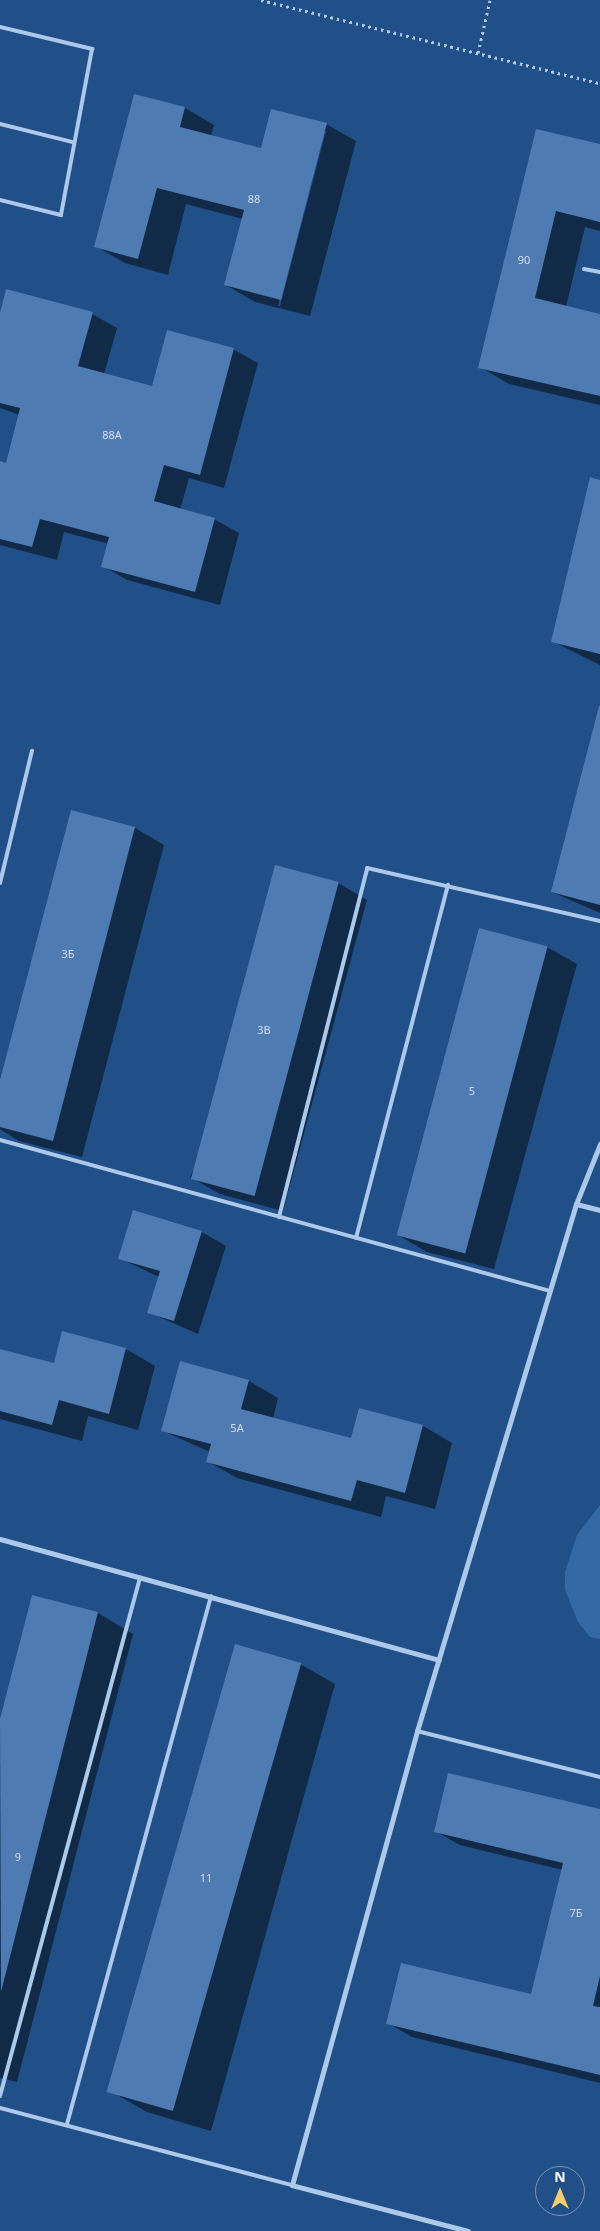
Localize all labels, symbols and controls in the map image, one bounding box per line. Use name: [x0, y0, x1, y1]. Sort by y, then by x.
house number: 88: [248, 192, 260, 206]
house number: 90: [518, 253, 530, 267]
house number: 88А: [102, 428, 122, 442]
house number: 3Б: [61, 947, 75, 961]
house number: 3В: [257, 1023, 271, 1037]
house number: 5: [469, 1084, 475, 1098]
house number: 5А: [230, 1421, 244, 1435]
house number: 9: [15, 1850, 21, 1864]
house number: 11: [200, 1871, 212, 1885]
house number: 7Б: [569, 1906, 583, 1920]
north arrow: [535, 2166, 585, 2216]
text: N: [554, 2167, 566, 2186]

